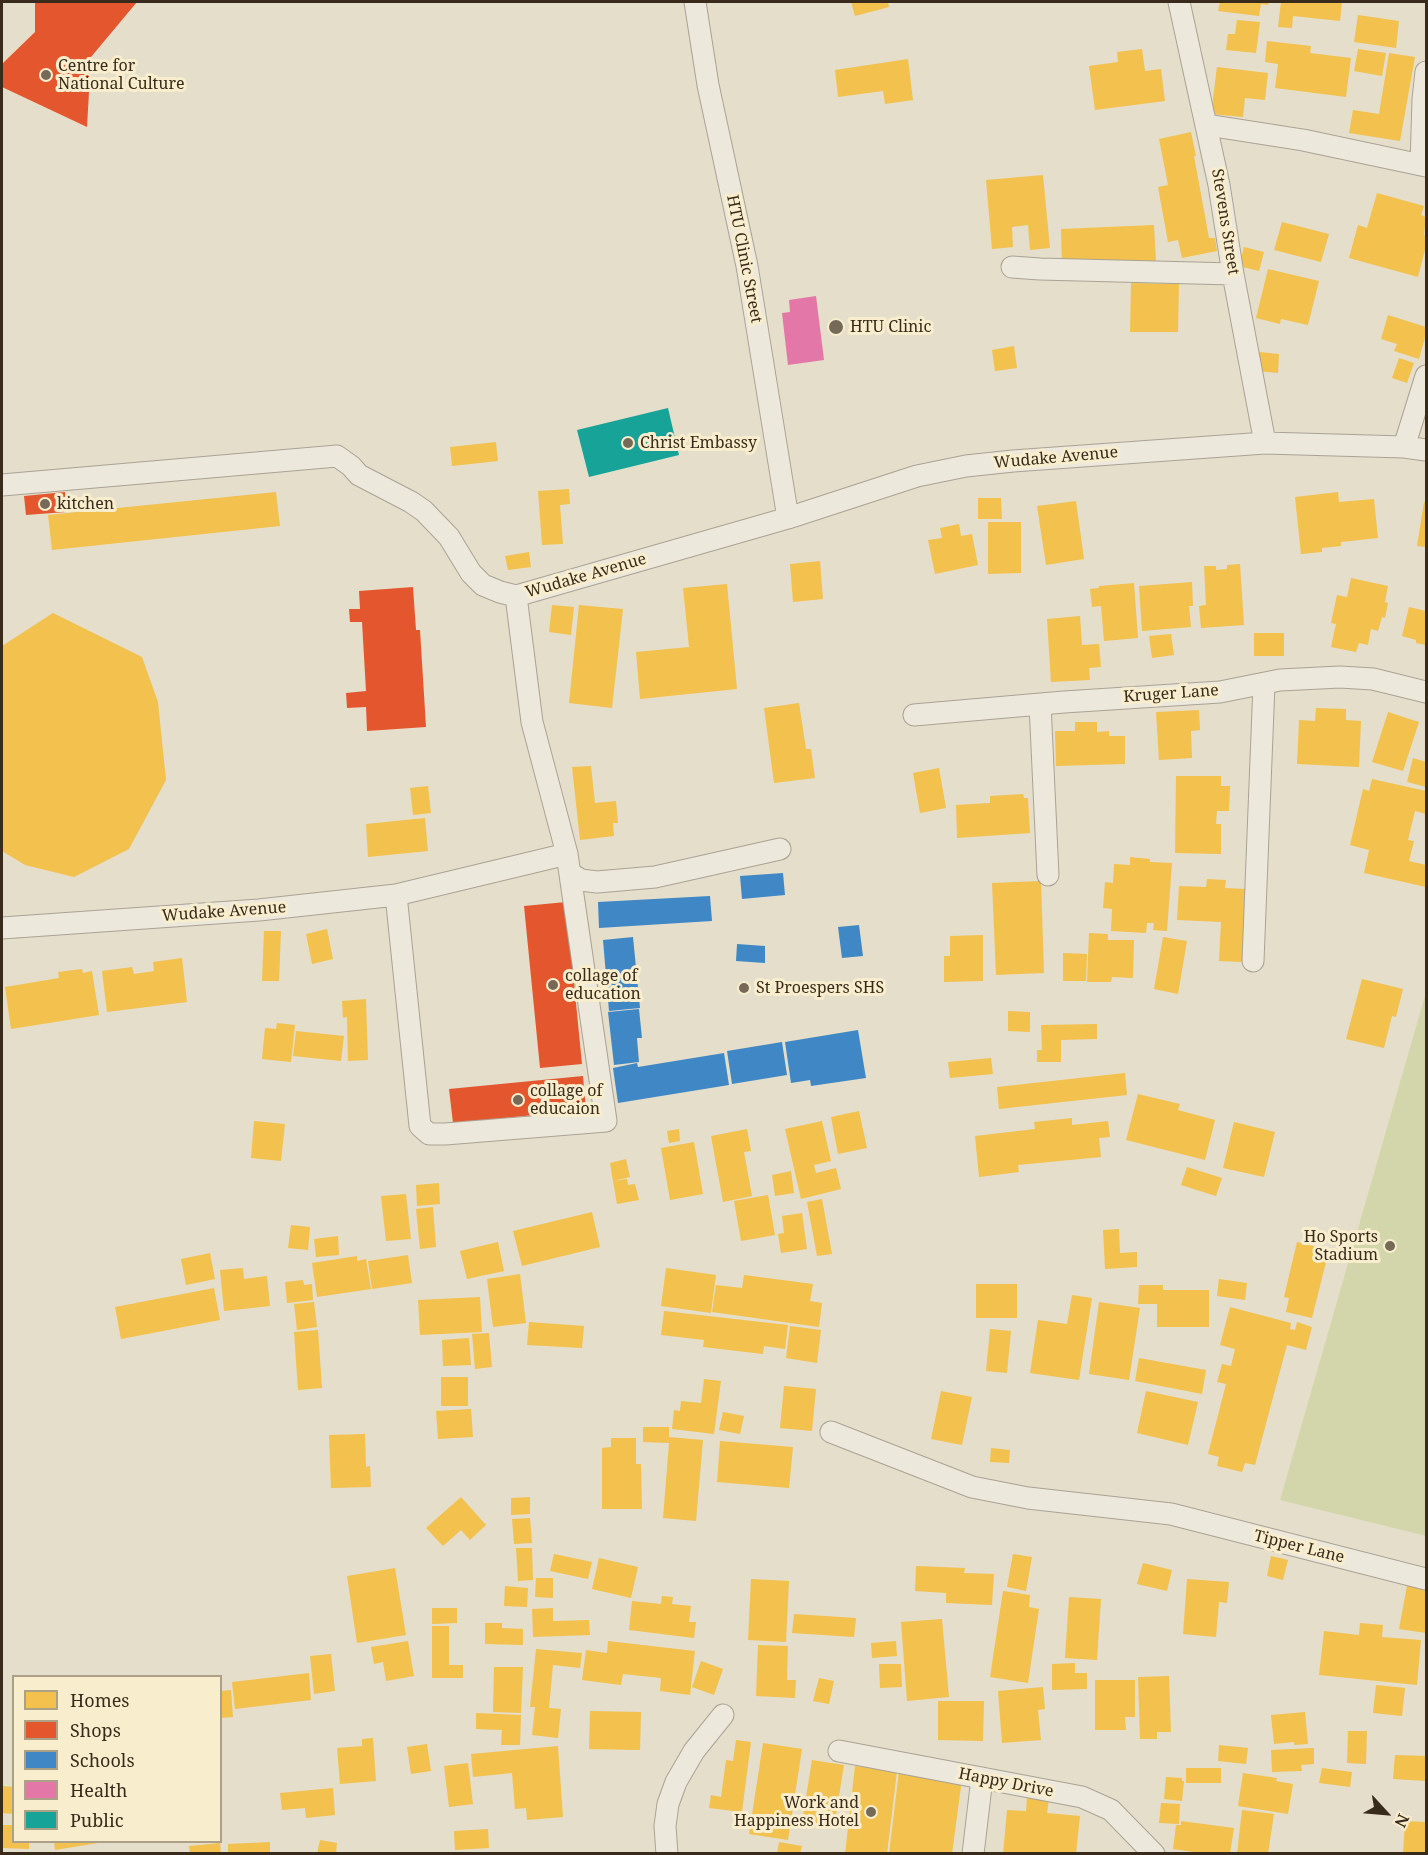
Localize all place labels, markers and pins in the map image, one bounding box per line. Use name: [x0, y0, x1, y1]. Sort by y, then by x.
place label: Centre for National Culture: [58, 56, 184, 94]
marker: Centre for National Culture: [39, 68, 53, 82]
place label: HTU Clinic: [850, 317, 931, 337]
marker: HTU Clinic: [827, 318, 845, 336]
place label: Christ Embassy: [640, 433, 757, 453]
marker: Christ Embassy: [621, 436, 635, 450]
place label: kitchen: [57, 494, 114, 514]
marker: kitchen: [38, 497, 52, 511]
place label: collage of education: [565, 966, 641, 1004]
marker: collage of education: [546, 978, 560, 992]
place label: St Proespers SHS: [756, 978, 884, 998]
marker: St Proespers SHS: [737, 981, 751, 995]
place label: collage of educaion: [530, 1081, 602, 1119]
marker: collage of educaion: [511, 1093, 525, 1107]
place label: Ho Sports Stadium: [1304, 1227, 1378, 1265]
marker: Ho Sports Stadium: [1383, 1239, 1397, 1253]
place label: Work and Happiness Hotel: [734, 1793, 859, 1831]
marker: Work and Happiness Hotel: [864, 1805, 878, 1819]

